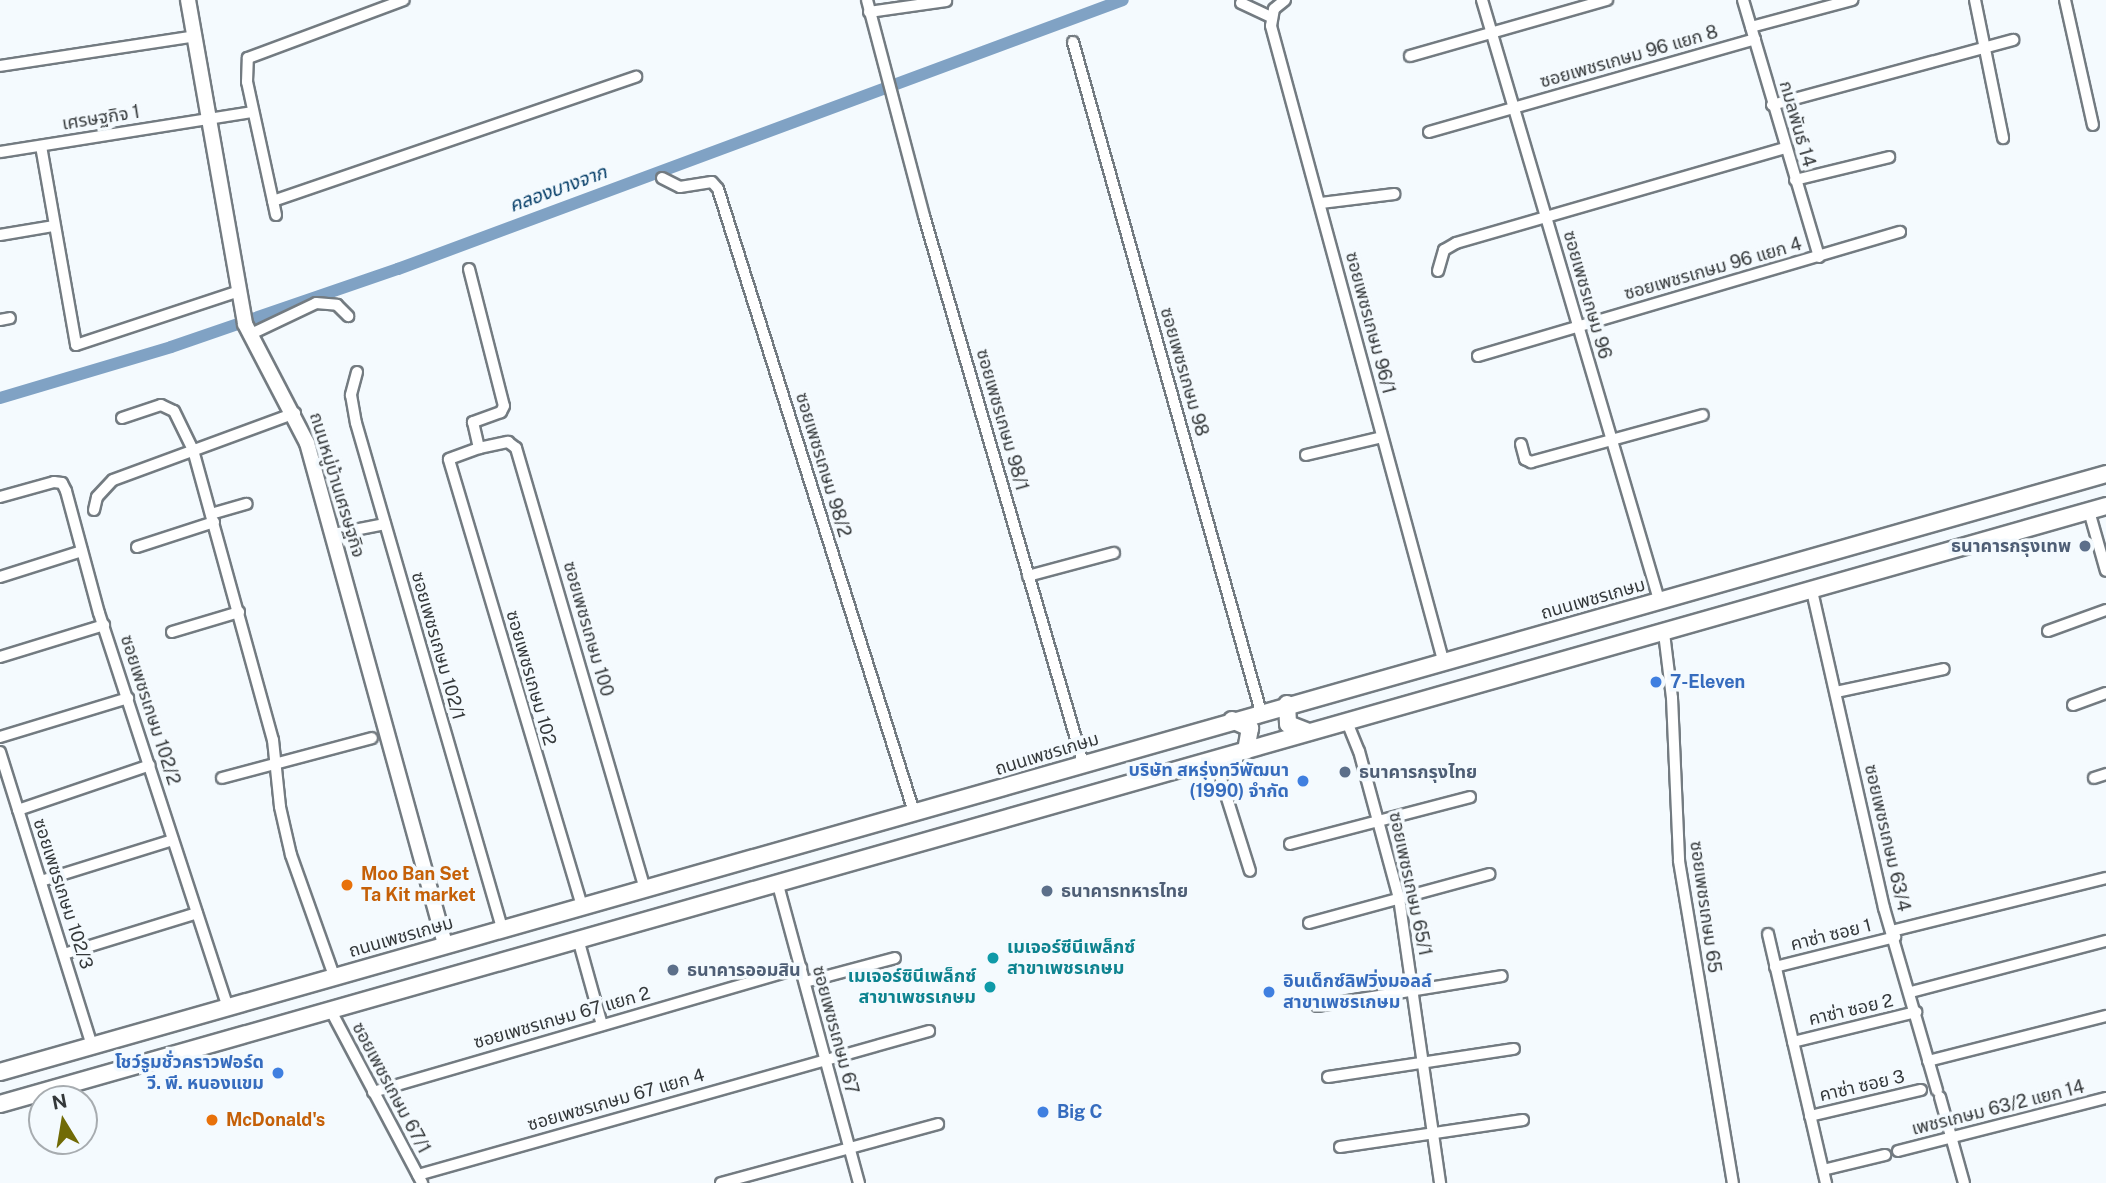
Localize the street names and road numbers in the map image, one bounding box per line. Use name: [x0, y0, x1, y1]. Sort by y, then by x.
street label: ซอยเพชรเกษม 96 แยก 8: [1538, 21, 1720, 93]
street label: กมลพันธ์ 14: [1774, 78, 1820, 170]
street label: เศรษฐกิจ 1: [60, 101, 142, 135]
street label: ซอยเพชรเกษม 96: [1558, 228, 1616, 362]
street label: ซอยเพชรเกษม 96 แยก 4: [1622, 233, 1804, 305]
street label: ซอยเพชรเกษม 96/1: [1341, 250, 1399, 396]
street label: ซอยเพชรเกษม 98: [1155, 305, 1213, 439]
street label: ซอยเพชรเกษม 98/1: [971, 347, 1033, 493]
street label: ซอยเพชรเกษม 98/2: [791, 390, 855, 540]
street label: ถนนหมู่บ้านเศรษฐกิจ: [305, 410, 369, 560]
street label: ซอยเพชรเกษม 100: [558, 559, 618, 699]
street label: ซอยเพชรเกษม 102/1: [407, 570, 469, 722]
street label: ถนนเพชรเกษม: [1538, 574, 1648, 624]
street label: ซอยเพชรเกษม 102: [501, 608, 561, 748]
street label: ซอยเพชรเกษม 102/2: [116, 632, 184, 788]
street label: ถนนเพชรเกษม: [992, 728, 1102, 780]
street label: ซอยเพชรเกษม 63/4: [1860, 762, 1914, 914]
street label: ซอยเพชรเกษม 65/1: [1384, 810, 1436, 958]
street label: ซอยเพชรเกษม 102/3: [28, 816, 98, 972]
street label: ซอยเพชรเกษม 65: [1685, 840, 1725, 974]
street label: ถนนเพชรเกษม: [346, 912, 456, 962]
street label: คาซ่า ซอย 1: [1788, 915, 1874, 955]
street label: ซอยเพชรเกษม 67: [807, 963, 863, 1097]
street label: ซอยเพชรเกษม 67 แยก 2: [471, 982, 653, 1054]
street label: คาซ่า ซอย 2: [1807, 990, 1895, 1030]
street label: ซอยเพชรเกษม 67/1: [347, 1019, 435, 1157]
street label: ซอยเพชรเกษม 67 แยก 4: [525, 1064, 707, 1136]
street label: คาซ่า ซอย 3: [1817, 1066, 1907, 1106]
street label: เพชรเกษม 63/2 แยก 14: [1909, 1076, 2087, 1140]

